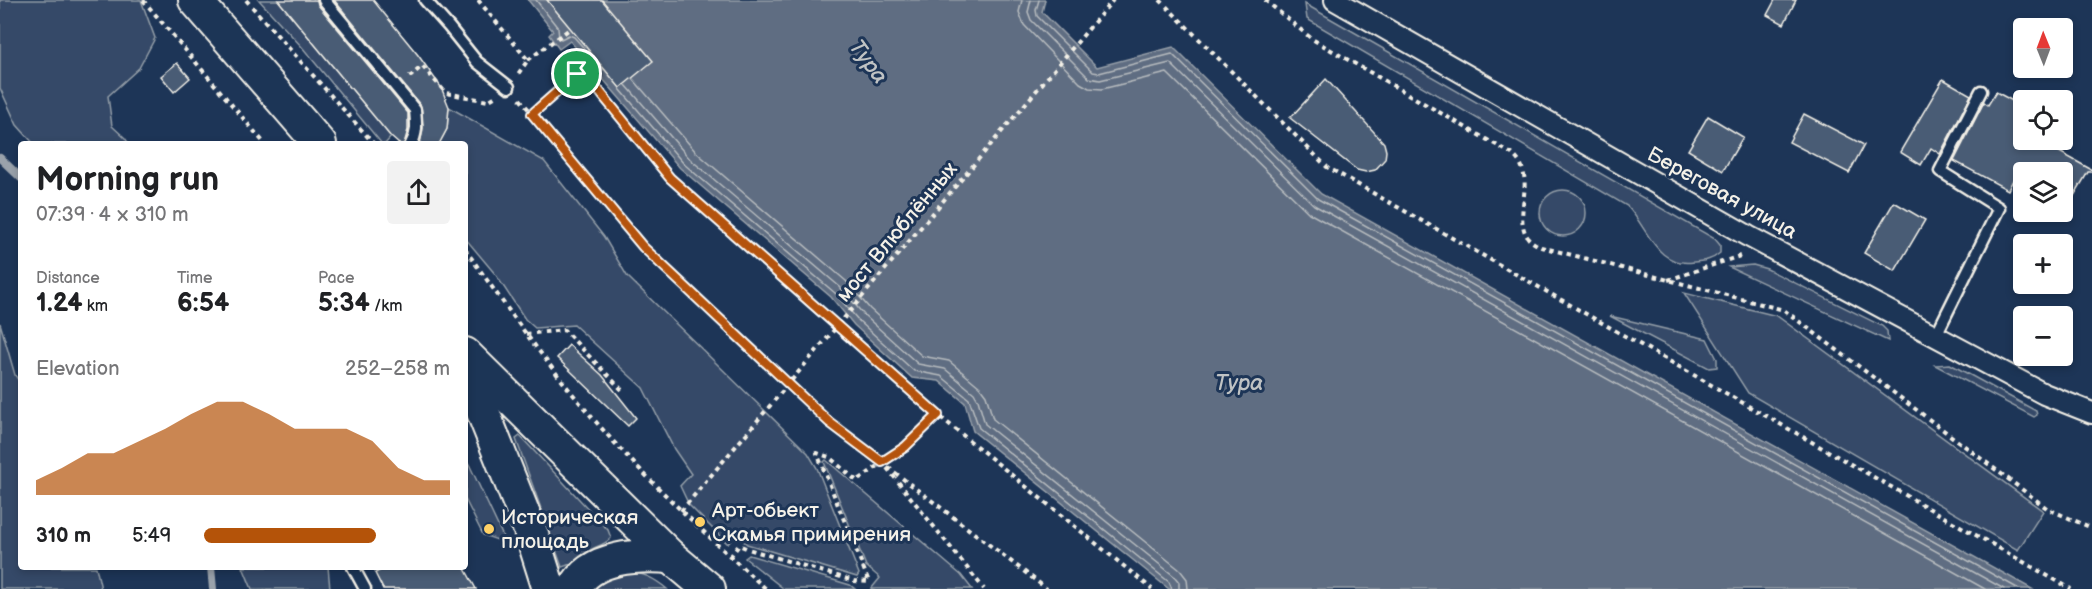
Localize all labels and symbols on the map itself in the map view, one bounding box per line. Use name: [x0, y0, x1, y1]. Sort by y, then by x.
north arrow: [2013, 18, 2073, 78]
water label: Тура: [843, 35, 893, 89]
pin: [551, 48, 602, 99]
street label: Береговая улица: [1643, 142, 1802, 245]
street label: мост Влюблённых: [831, 157, 963, 307]
water label: Тура: [1215, 370, 1263, 397]
place label: Арт-обьект Скамья примирения: [711, 498, 911, 547]
place label: Историческая площадь: [501, 505, 638, 554]
marker: Арт-обьект Скамья примирения: [693, 515, 707, 529]
marker: Историческая площадь: [482, 522, 496, 536]

